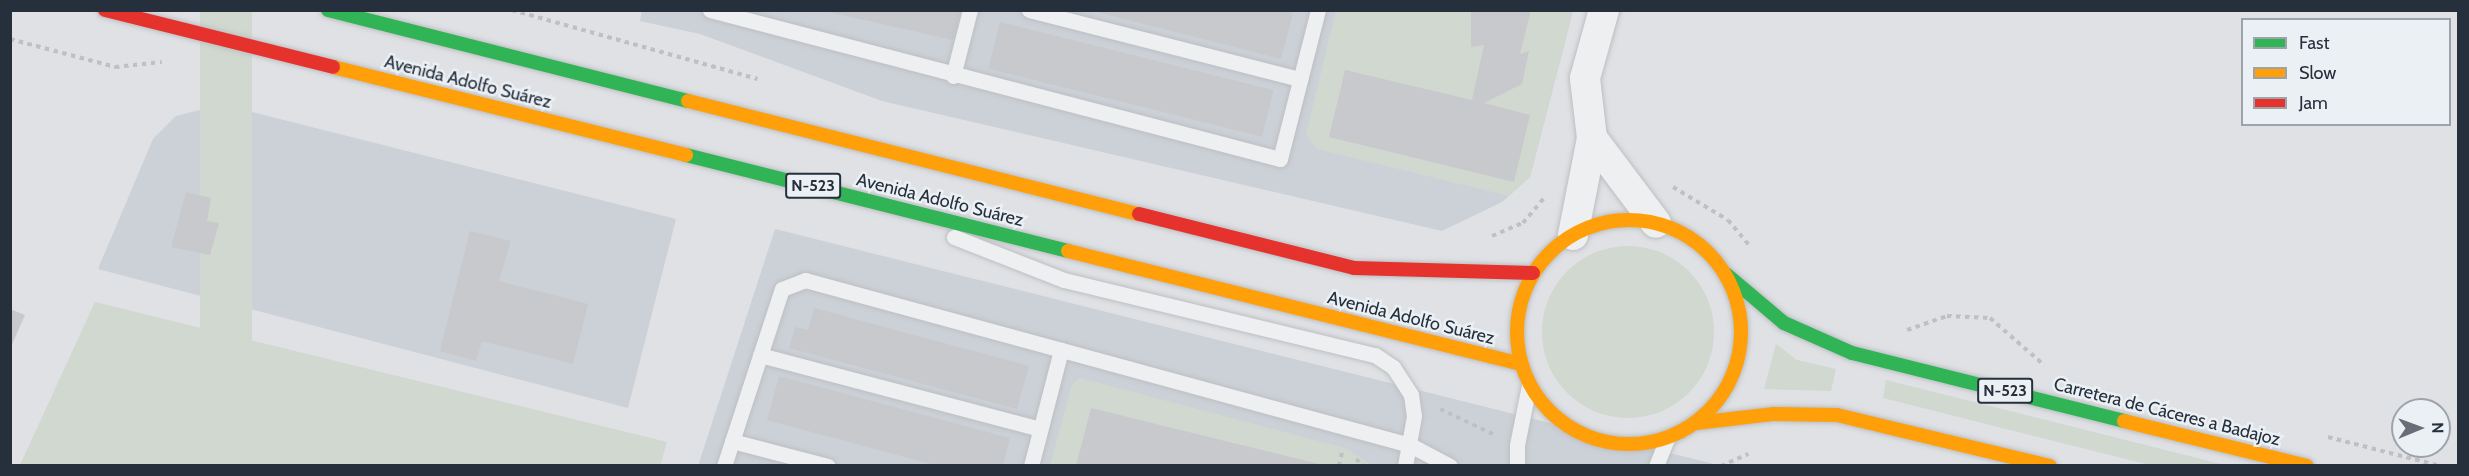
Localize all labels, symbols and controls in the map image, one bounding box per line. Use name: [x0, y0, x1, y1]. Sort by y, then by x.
legend: [2241, 18, 2451, 126]
text: Fast: [2299, 32, 2330, 54]
street label: Avenida Adolfo Suárez: [382, 51, 554, 113]
text: Slow: [2299, 62, 2336, 84]
text: Jam: [2299, 92, 2328, 114]
street label: Avenida Adolfo Suárez: [854, 169, 1026, 231]
road number: N-523: [784, 173, 842, 199]
street label: Avenida Adolfo Suárez: [1325, 287, 1497, 349]
street label: Carretera de Cáceres a Badajoz: [2052, 373, 2282, 451]
road number: N-523: [1976, 378, 2034, 404]
north arrow: [2391, 398, 2451, 458]
text: N: [2428, 422, 2447, 434]

